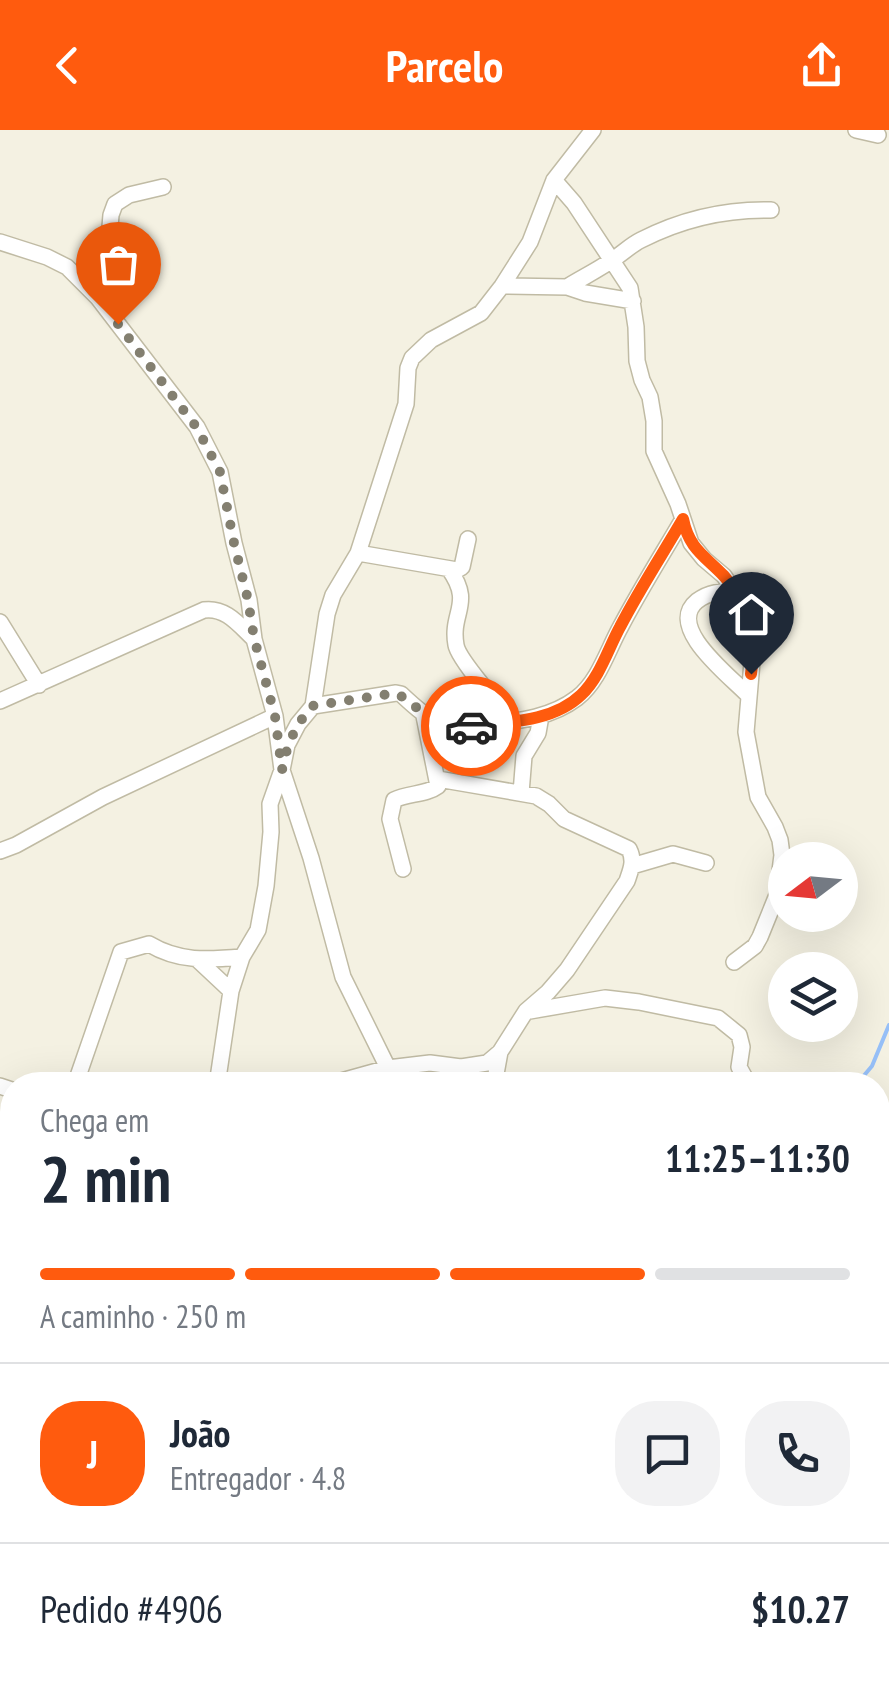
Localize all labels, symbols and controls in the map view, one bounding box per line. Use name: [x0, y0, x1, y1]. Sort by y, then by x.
text: Parcelo: [386, 36, 503, 94]
icon: back: [40, 38, 95, 93]
icon: share: [794, 38, 849, 93]
pin: [76, 222, 161, 325]
icon: bag: [91, 237, 146, 292]
pin: [709, 572, 794, 675]
icon: home: [724, 587, 779, 642]
courier: [421, 676, 521, 776]
icon: car: [444, 699, 499, 754]
north arrow: [768, 842, 858, 932]
map controls: [768, 842, 858, 1042]
button: layers: [768, 952, 858, 1042]
text: Chega em: [40, 1099, 149, 1141]
text: 11:25–11:30: [665, 1133, 850, 1182]
text: 2 min: [40, 1136, 171, 1220]
text: A caminho · 250 m: [40, 1295, 246, 1337]
button: chat: [615, 1401, 720, 1506]
button: phone: [745, 1401, 850, 1506]
text: João: [170, 1408, 231, 1457]
text: J: [87, 1429, 98, 1478]
text: Entregador · 4.8: [170, 1457, 346, 1499]
text: Pedido #4906: [40, 1584, 223, 1633]
text: $10.27: [751, 1584, 850, 1633]

